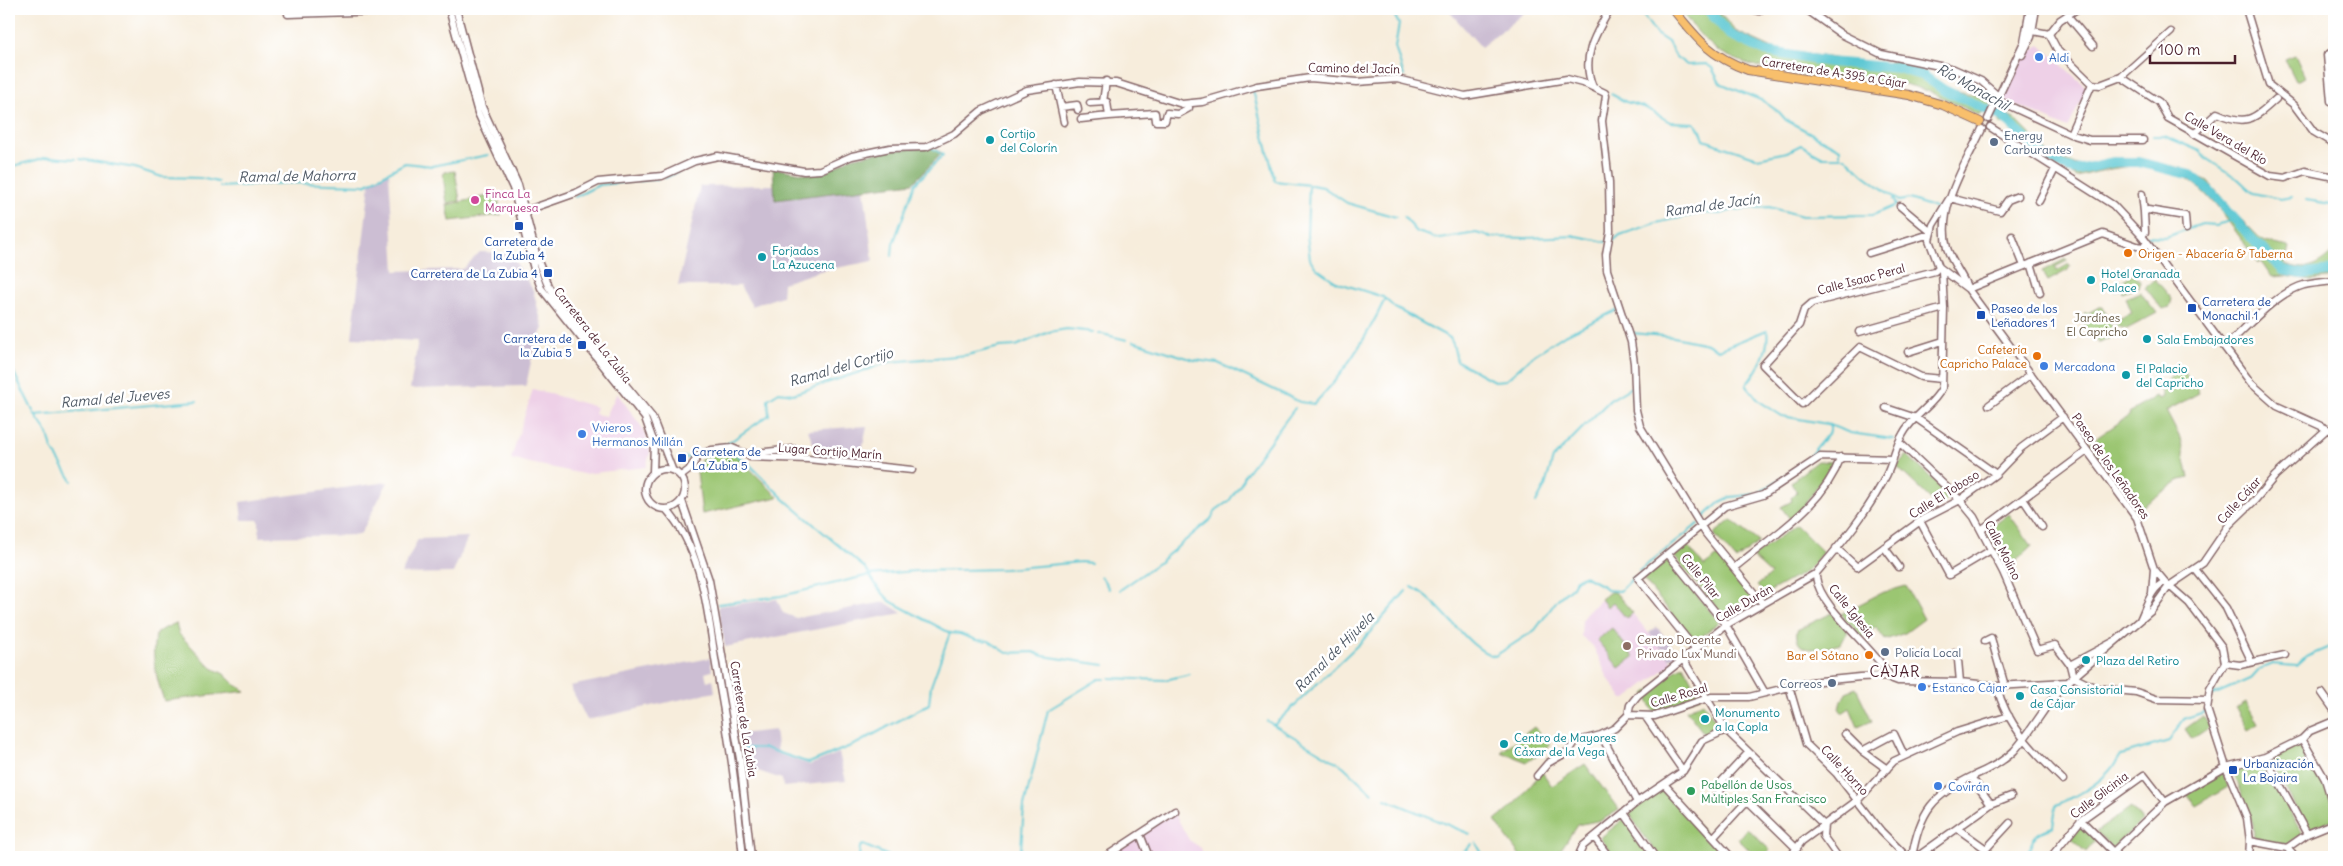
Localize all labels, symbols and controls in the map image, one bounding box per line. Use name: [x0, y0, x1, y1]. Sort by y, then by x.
scale bar: [2150, 32, 2236, 64]
text: 100 m: [2158, 40, 2200, 59]
place label: Aldi: [2049, 50, 2069, 65]
marker: Aldi: [2033, 51, 2045, 63]
street label: Carretera de A-395 a Cájar: [1760, 53, 1908, 91]
street label: Camino del Jacín: [1308, 60, 1400, 76]
water label: Río Monachil: [1934, 60, 2014, 115]
street label: Calle Vera del Río: [2182, 108, 2270, 168]
place label: Cortijo del Colorín: [1000, 126, 1058, 155]
place label: Energy Carburantes: [2004, 128, 2071, 157]
marker: Cortijo del Colorín: [984, 134, 996, 146]
marker: Energy Carburantes: [1988, 136, 2000, 148]
water label: Ramal de Mahorra: [238, 166, 357, 186]
place label: Finca La Marquesa: [485, 186, 539, 215]
water label: Ramal de Jacín: [1663, 189, 1762, 221]
marker: Finca La Marquesa: [469, 194, 481, 206]
marker: Carretera de la Zubia 4: [513, 220, 525, 232]
place label: Carretera de la Zubia 4: [485, 234, 553, 263]
place label: Forjados La Azucena: [772, 243, 835, 272]
place label: Origen - Abacería & Taberna: [2138, 246, 2293, 261]
marker: Origen - Abacería & Taberna: [2122, 247, 2134, 259]
marker: Forjados La Azucena: [756, 251, 768, 263]
street label: Calle Isaac Peral: [1816, 260, 1906, 298]
place label: Carretera de La Zubia 4: [411, 266, 538, 281]
place label: Hotel Granada Palace: [2101, 266, 2180, 295]
marker: Carretera de La Zubia 4: [542, 267, 554, 279]
marker: Hotel Granada Palace: [2085, 274, 2097, 286]
street label: Carretera de La Zubia: [551, 284, 635, 386]
place label: Carretera de Monachil 1: [2202, 294, 2271, 323]
place label: Paseo de los Leñadores 1: [1991, 301, 2058, 330]
marker: Carretera de Monachil 1: [2186, 302, 2198, 314]
marker: Paseo de los Leñadores 1: [1975, 309, 1987, 321]
park label: Jardínes El Capricho: [2066, 310, 2128, 339]
place label: Carretera de la Zubia 5: [503, 331, 572, 360]
place label: Sala Embajadores: [2157, 332, 2254, 347]
marker: Sala Embajadores: [2141, 333, 2153, 345]
marker: Carretera de la Zubia 5: [576, 339, 588, 351]
place label: Cafetería Capricho Palace: [1940, 342, 2027, 371]
water label: Ramal del Cortijo: [787, 343, 896, 390]
marker: Cafetería Capricho Palace: [2031, 350, 2043, 362]
place label: Mercadona: [2054, 359, 2115, 374]
marker: Mercadona: [2038, 360, 2050, 372]
place label: El Palacio del Capricho: [2136, 361, 2204, 390]
marker: El Palacio del Capricho: [2120, 369, 2132, 381]
water label: Ramal del Jueves: [60, 384, 172, 412]
street label: Paseo de los Leñadores: [2069, 410, 2153, 522]
place label: Vvieros Hermanos Millán: [592, 420, 683, 449]
marker: Vvieros Hermanos Millán: [576, 428, 588, 440]
street label: Lugar Cortijo Marín: [778, 440, 882, 462]
place label: Carretera de La Zubia 5: [692, 444, 761, 473]
marker: Carretera de La Zubia 5: [676, 452, 688, 464]
street label: Calle El Toboso: [1906, 466, 1982, 521]
street label: Calle Cájar: [2214, 473, 2264, 527]
street label: Calle Molino: [1982, 518, 2025, 582]
street label: Calle Pilar: [1678, 550, 1724, 602]
street label: Calle Durán: [1713, 581, 1775, 625]
street label: Calle Iglesia: [1826, 581, 1878, 641]
water label: Ramal de Hijuela: [1290, 608, 1378, 696]
place label: Centro Docente Privado Lux Mundi: [1637, 632, 1737, 661]
marker: Centro Docente Privado Lux Mundi: [1621, 640, 1633, 652]
place label: Policía Local: [1895, 645, 1961, 660]
marker: Policía Local: [1879, 646, 1891, 658]
place label: Bar el Sótano: [1787, 648, 1859, 663]
marker: Bar el Sótano: [1863, 649, 1875, 661]
place label: Plaza del Retiro: [2096, 653, 2179, 668]
marker: Plaza del Retiro: [2080, 654, 2092, 666]
street label: Carretera de La Zubia: [727, 660, 761, 778]
district label: CÁJAR: [1869, 662, 1921, 681]
place label: Correos: [1779, 676, 1822, 691]
marker: Correos: [1826, 677, 1838, 689]
street label: Calle Rosal: [1649, 680, 1709, 710]
place label: Estanco Cájar: [1932, 680, 2007, 695]
marker: Estanco Cájar: [1916, 681, 1928, 693]
place label: Casa Consistorial de Cájar: [2030, 682, 2123, 711]
marker: Casa Consistorial de Cájar: [2014, 690, 2026, 702]
place label: Monumento a la Copla: [1715, 705, 1780, 734]
marker: Monumento a la Copla: [1699, 713, 1711, 725]
place label: Centro de Mayores Cáxar de la Vega: [1514, 730, 1616, 759]
marker: Centro de Mayores Cáxar de la Vega: [1498, 738, 1510, 750]
street label: Calle Horno: [1818, 742, 1872, 798]
place label: Urbanización La Bojaira: [2243, 756, 2314, 785]
marker: Urbanización La Bojaira: [2227, 764, 2239, 776]
street label: Calle Glicinia: [2067, 768, 2131, 822]
place label: Pabellón de Usos Múltiples San Francisco: [1701, 777, 1827, 806]
place label: Covirán: [1948, 779, 1990, 794]
marker: Covirán: [1932, 780, 1944, 792]
marker: Pabellón de Usos Múltiples San Francisco: [1685, 785, 1697, 797]

